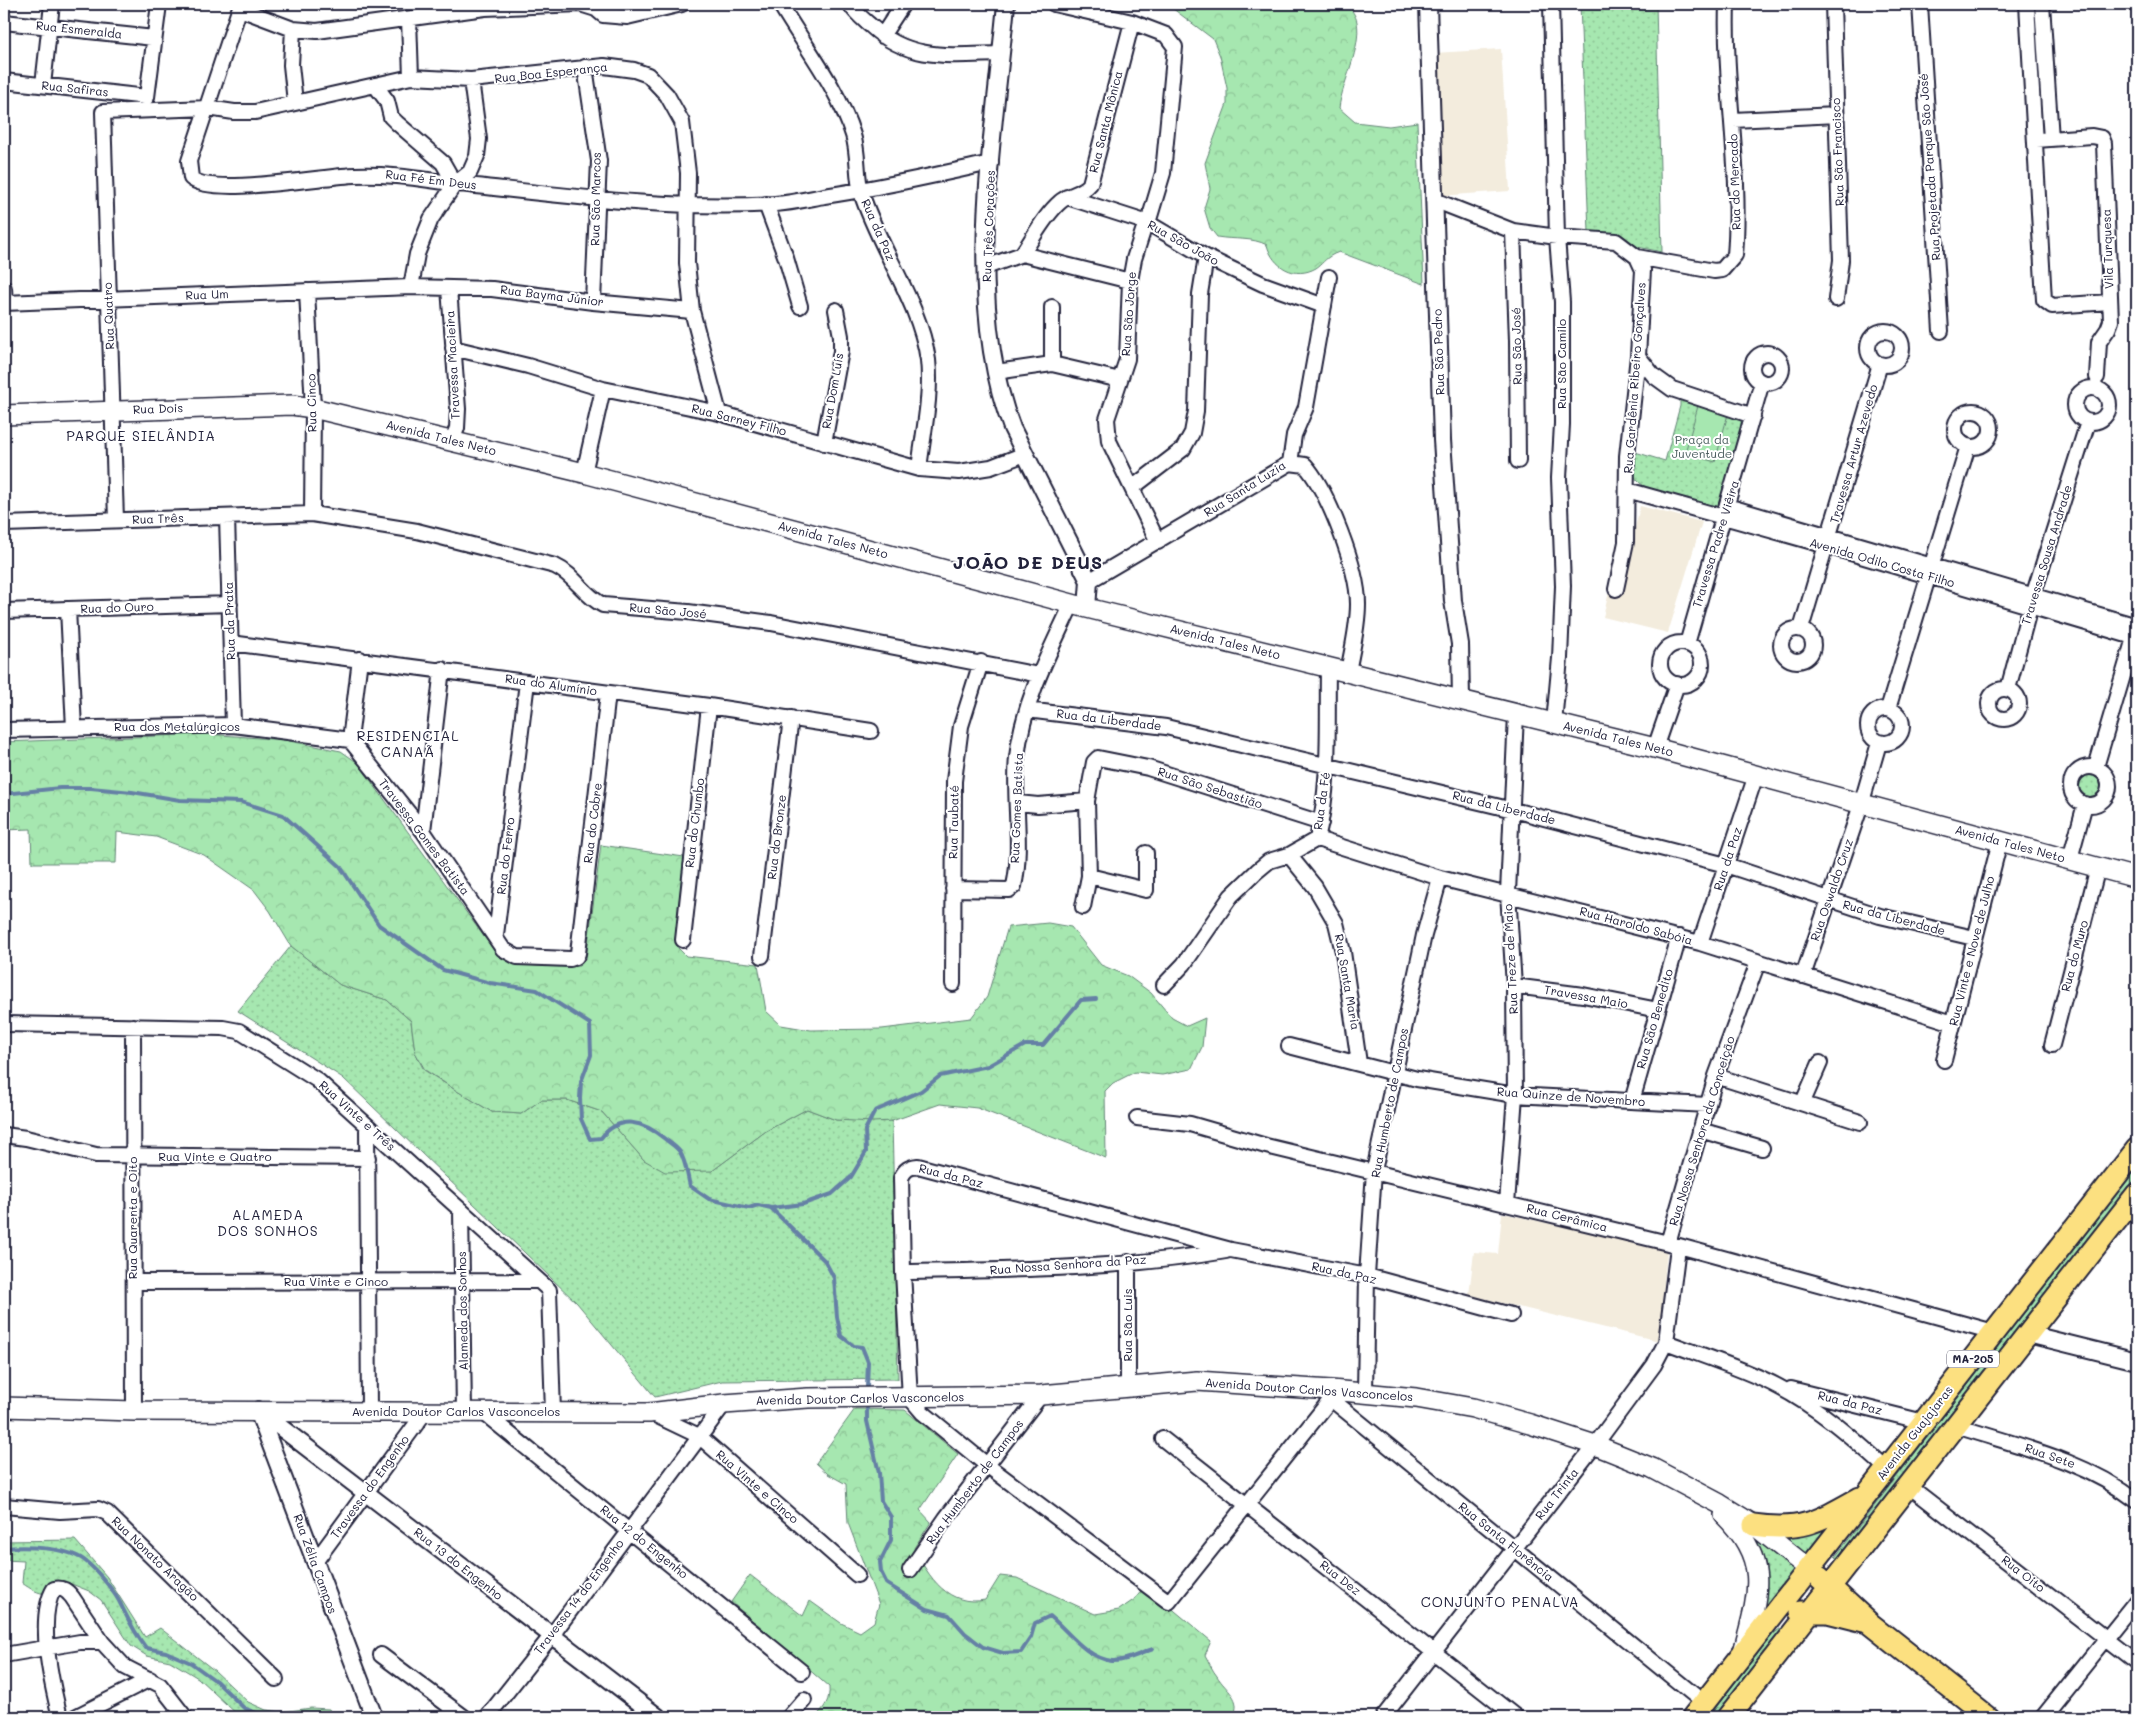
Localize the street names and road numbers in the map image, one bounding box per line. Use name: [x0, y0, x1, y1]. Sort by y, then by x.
street label: Rua Esmeralda: [35, 17, 123, 42]
street label: Rua Boa Esperança: [494, 58, 608, 86]
street label: Rua Santa Mônica: [1085, 69, 1125, 174]
street label: Rua Projetada Parque São José: [1914, 73, 1944, 261]
street label: Rua Safiras: [41, 77, 110, 100]
street label: Rua São Francisco: [1827, 98, 1847, 206]
street label: Rua do Mercado: [1724, 134, 1744, 230]
street label: Rua São Marcos: [586, 152, 604, 246]
street label: Rua Fé Em Deus: [385, 165, 478, 193]
street label: Rua Três Corações: [978, 169, 998, 282]
street label: Rua da Paz: [858, 196, 900, 263]
street label: Vila Turquesa: [2098, 209, 2116, 289]
street label: Rua São João: [1145, 216, 1222, 268]
street label: Rua São Jorge: [1117, 271, 1139, 357]
street label: Rua Bayma Júnior: [499, 281, 605, 309]
street label: Rua Quatro: [99, 282, 117, 350]
street label: Rua Gardênia Ribeiro Gonçalves: [1619, 282, 1649, 474]
street label: Rua Um: [185, 285, 229, 303]
street label: Rua São José: [1507, 307, 1525, 385]
street label: Rua São Pedro: [1428, 309, 1448, 395]
street label: Travessa Macieira: [441, 310, 463, 420]
street label: Rua São Camilo: [1553, 319, 1569, 409]
street label: Rua Dom Luís: [817, 351, 847, 430]
street label: Rua Cinco: [302, 374, 320, 432]
street label: Travessa Artur Azevedo: [1826, 382, 1881, 525]
street label: Rua Dois: [132, 399, 184, 417]
street label: Rua Sarney Filho: [690, 399, 788, 439]
street label: Avenida Tales Neto: [384, 416, 498, 458]
street label: Rua Santa Luzia: [1200, 457, 1288, 520]
street label: Travessa Padre Viêira: [1688, 478, 1742, 609]
street label: Travessa Sousa Andrade: [2017, 483, 2075, 627]
street label: Rua Três: [132, 509, 184, 527]
street label: Avenida Tales Neto: [777, 517, 890, 561]
street label: Avenida Odilo Costa Filho: [1808, 534, 1957, 590]
street label: Rua da Prata: [220, 582, 238, 660]
street label: Rua do Ouro: [80, 598, 154, 616]
street label: Rua São José: [629, 599, 708, 621]
street label: Avenida Tales Neto: [1168, 620, 1282, 662]
street label: Rua do Alumínio: [504, 670, 598, 698]
street label: Rua da Liberdade: [1056, 705, 1163, 733]
street label: Avenida Tales Neto: [1561, 717, 1675, 759]
street label: Rua dos Metalúrgicos: [114, 718, 240, 734]
street label: Rua Gomes Batista: [1006, 752, 1026, 864]
street label: Rua São Sebastião: [1156, 763, 1265, 812]
street label: Rua da Fé: [1309, 771, 1333, 831]
street label: Travessa Gomes Batista: [376, 775, 474, 898]
street label: Rua do Chumbo: [681, 777, 707, 869]
street label: Rua do Cobre: [579, 782, 605, 864]
street label: Rua Taubaté: [944, 785, 962, 859]
street label: Rua da Liberdade: [1451, 786, 1557, 828]
street label: Rua do Bronze: [763, 793, 789, 880]
street label: Rua do Ferro: [492, 816, 518, 895]
street label: Avenida Tales Neto: [1954, 821, 2067, 865]
street label: Rua da Paz: [1709, 825, 1745, 893]
street label: Rua Oswaldo Cruz: [1806, 836, 1856, 943]
street label: Rua Vinte e Nove de Julho: [1945, 874, 1997, 1027]
street label: Rua da Liberdade: [1841, 896, 1947, 938]
street label: Rua Haroldo Sabóia: [1578, 902, 1695, 948]
street label: Rua Treze de Maio: [1499, 904, 1521, 1015]
street label: Rua do Muro: [2057, 918, 2091, 993]
street label: Rua Santa Maria: [1332, 933, 1364, 1031]
street label: Rua São Benedito: [1632, 967, 1676, 1071]
street label: Travessa Maio: [1543, 981, 1629, 1011]
street label: Rua Humberto de Campos: [1367, 1026, 1411, 1179]
street label: Rua Nossa Senhora da Conceição: [1664, 1034, 1738, 1228]
street label: Rua Vinte e Três: [316, 1077, 399, 1154]
street label: Rua Quinze de Novembro: [1496, 1083, 1646, 1109]
street label: Rua Vinte e Quatro: [158, 1148, 272, 1164]
street label: Rua Quarenta e Oito: [124, 1157, 140, 1279]
street label: Rua da Paz: [917, 1159, 986, 1191]
street label: Rua Cerâmica: [1525, 1199, 1609, 1235]
street label: Alameda dos Sonhos: [453, 1251, 471, 1371]
street label: Rua Nossa Senhora da Paz: [989, 1251, 1147, 1277]
street label: Rua da Paz: [1310, 1257, 1378, 1287]
street label: Rua Vinte e Cinco: [284, 1273, 388, 1289]
street label: Rua São Luis: [1119, 1288, 1135, 1362]
road number: MA-205: [1947, 1350, 1999, 1368]
street label: Avenida Doutor Carlos Vasconcelos: [1205, 1374, 1414, 1404]
street label: Avenida Guajajaras: [1872, 1382, 1956, 1483]
street label: Rua da Paz: [1816, 1386, 1885, 1418]
street label: Avenida Doutor Carlos Vasconcelos: [756, 1388, 965, 1408]
street label: Avenida Doutor Carlos Vasconcelos: [352, 1403, 560, 1419]
street label: Rua Humberto de Campos: [922, 1416, 1027, 1547]
street label: Travessa do Engenho: [326, 1432, 412, 1541]
street label: Rua Sete: [2023, 1439, 2078, 1471]
street label: Rua Vinte e Cinco: [713, 1446, 802, 1527]
street label: Rua Trinta: [1531, 1464, 1581, 1522]
street label: Rua Santa Florência: [1456, 1498, 1558, 1585]
street label: Rua 12 do Engenho: [597, 1501, 692, 1582]
street label: Rua Nonato Aragão: [109, 1512, 203, 1604]
street label: Rua Zélia Campos: [290, 1512, 341, 1616]
street label: Rua 13 do Engenho: [411, 1523, 506, 1603]
street label: Travessa 14 do Engenho: [530, 1536, 627, 1657]
street label: Rua Oito: [1999, 1551, 2049, 1595]
street label: Rua Dez: [1317, 1556, 1365, 1598]

